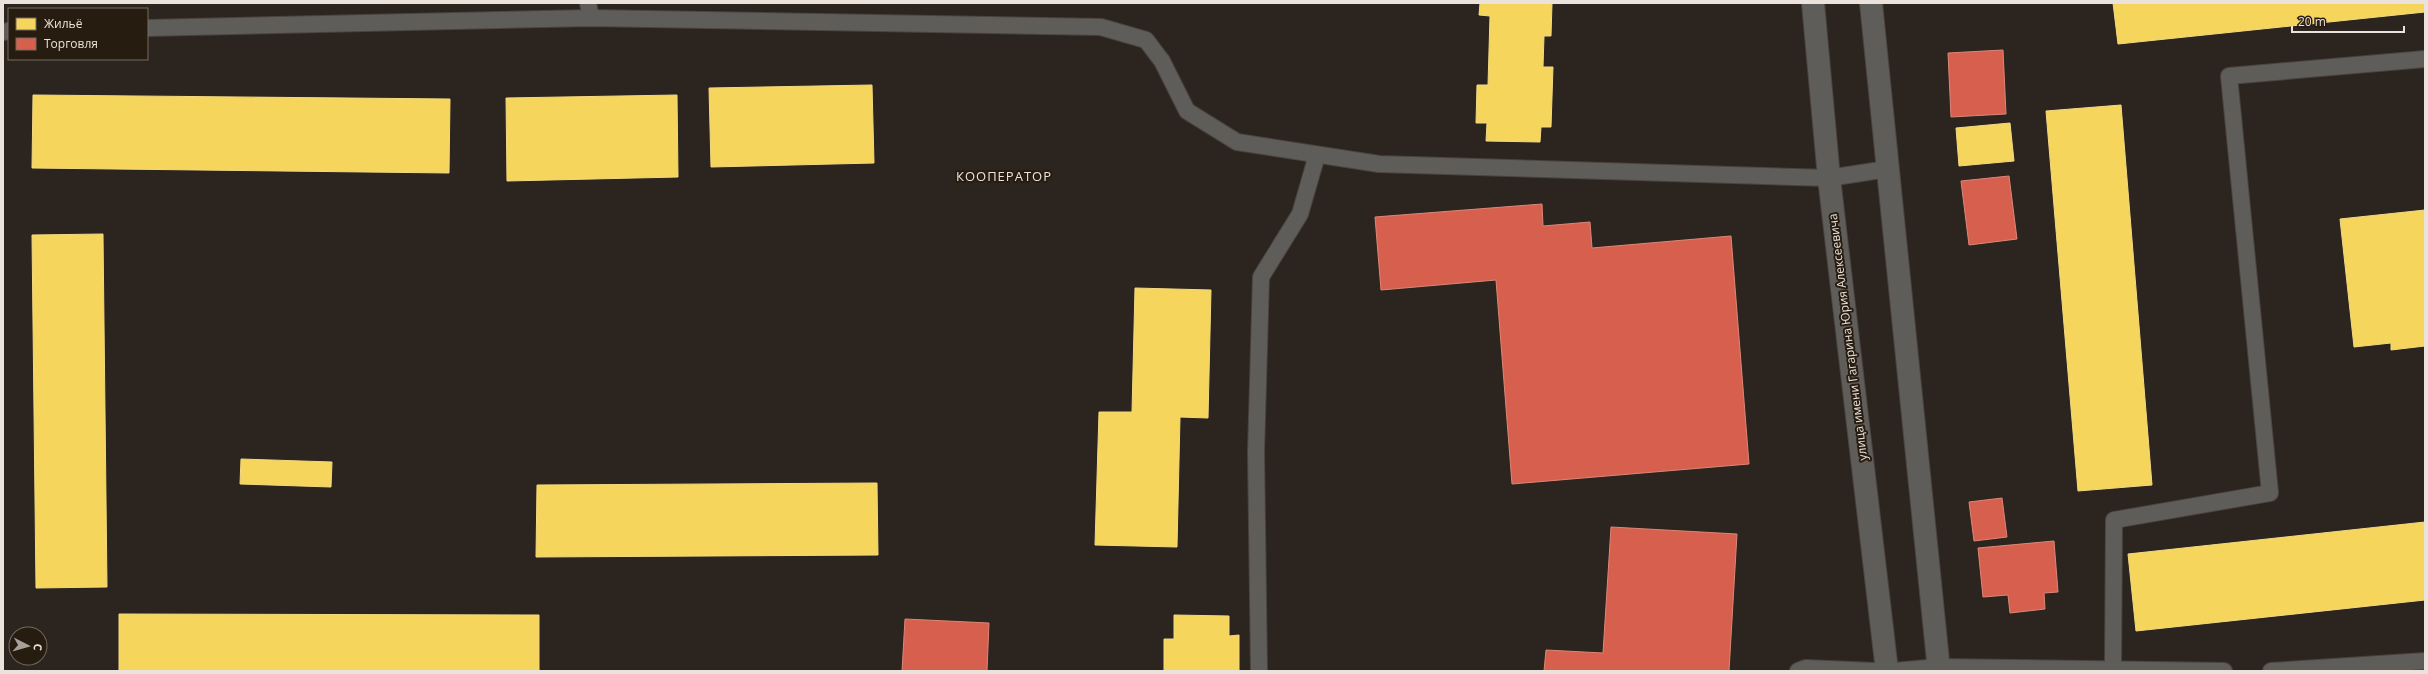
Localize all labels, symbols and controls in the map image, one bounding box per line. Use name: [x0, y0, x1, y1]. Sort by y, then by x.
legend: [8, 8, 148, 60]
scale bar: [2292, 8, 2404, 34]
text: 20 m: [2298, 13, 2326, 30]
text: Жильё: [44, 15, 83, 32]
text: Торговля: [44, 35, 98, 52]
district label: КООПЕРАТОР: [956, 167, 1052, 185]
street label: улица имени Гагарина Юрия Алексеевича: [1824, 213, 1871, 462]
north arrow: [8, 626, 48, 666]
text: С: [31, 643, 46, 651]

